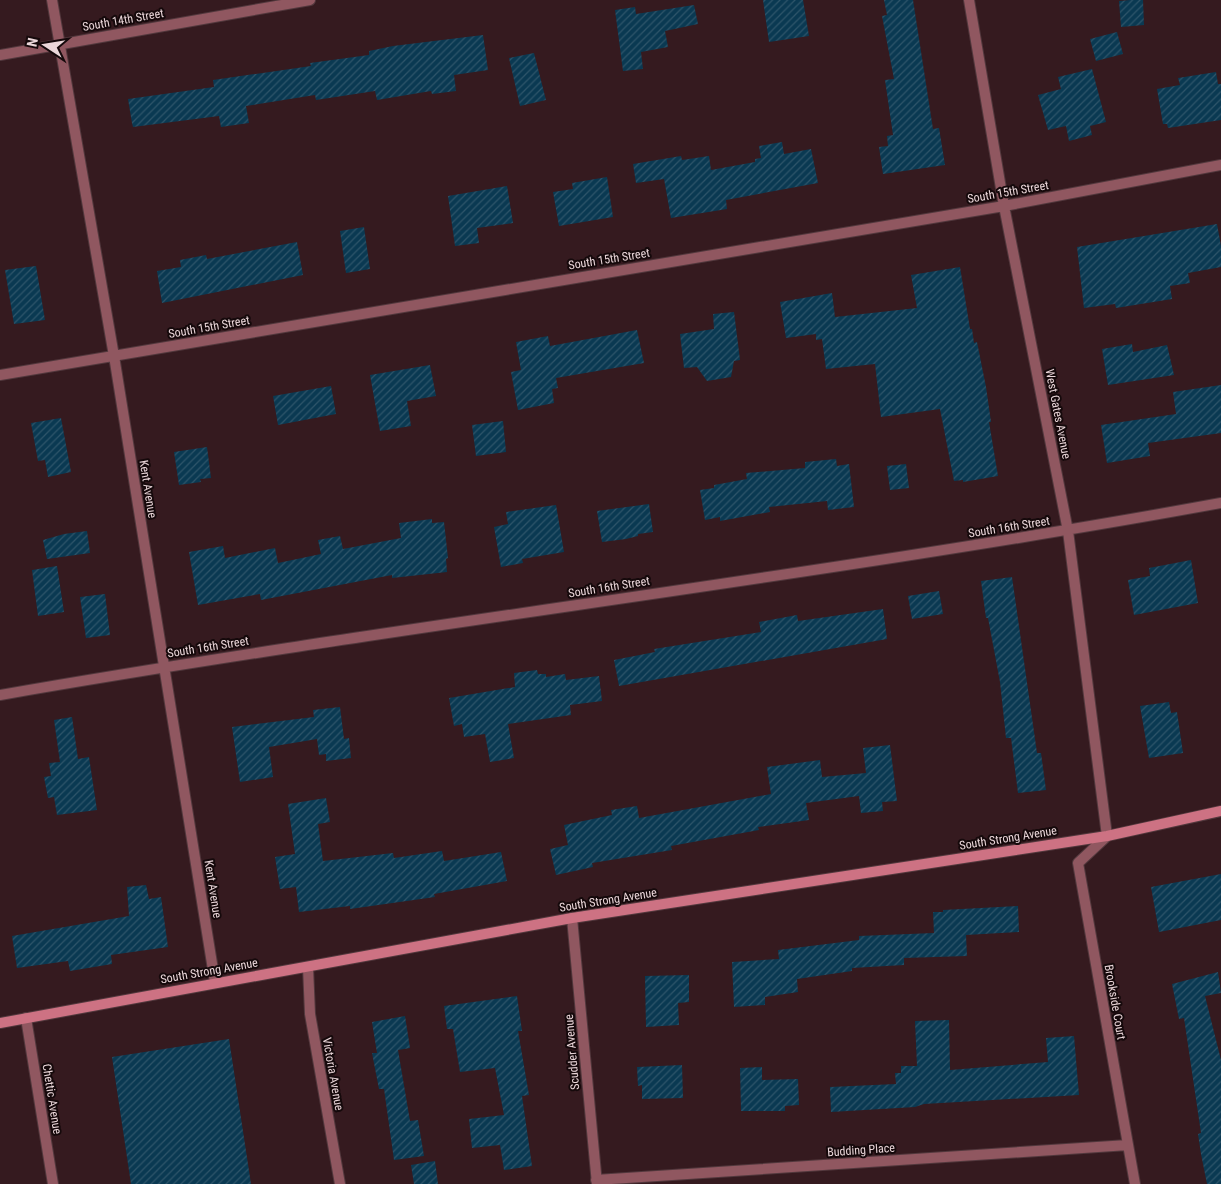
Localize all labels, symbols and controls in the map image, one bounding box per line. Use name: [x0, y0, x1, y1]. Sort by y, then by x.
street label: South 14th Street: [81, 6, 165, 34]
north arrow: [20, 20, 70, 70]
text: N: [24, 36, 41, 48]
street label: South 15th Street: [966, 178, 1050, 206]
street label: South 15th Street: [567, 246, 651, 272]
street label: South 15th Street: [167, 313, 251, 341]
street label: West Gates Avenue: [1042, 368, 1074, 460]
street label: Kent Avenue: [136, 459, 160, 519]
street label: South 16th Street: [967, 514, 1051, 540]
street label: South 16th Street: [567, 574, 651, 600]
street label: South 16th Street: [166, 634, 250, 660]
street label: South Strong Avenue: [958, 823, 1058, 853]
street label: Kent Avenue: [201, 859, 225, 919]
street label: South Strong Avenue: [558, 885, 658, 915]
street label: South Strong Avenue: [159, 955, 259, 986]
street label: Brookside Court: [1101, 963, 1129, 1041]
street label: Scudder Avenue: [562, 1013, 582, 1090]
street label: Victoria Avenue: [320, 1036, 346, 1112]
street label: Chettic Avenue: [40, 1063, 65, 1135]
street label: Budding Place: [827, 1141, 896, 1159]

